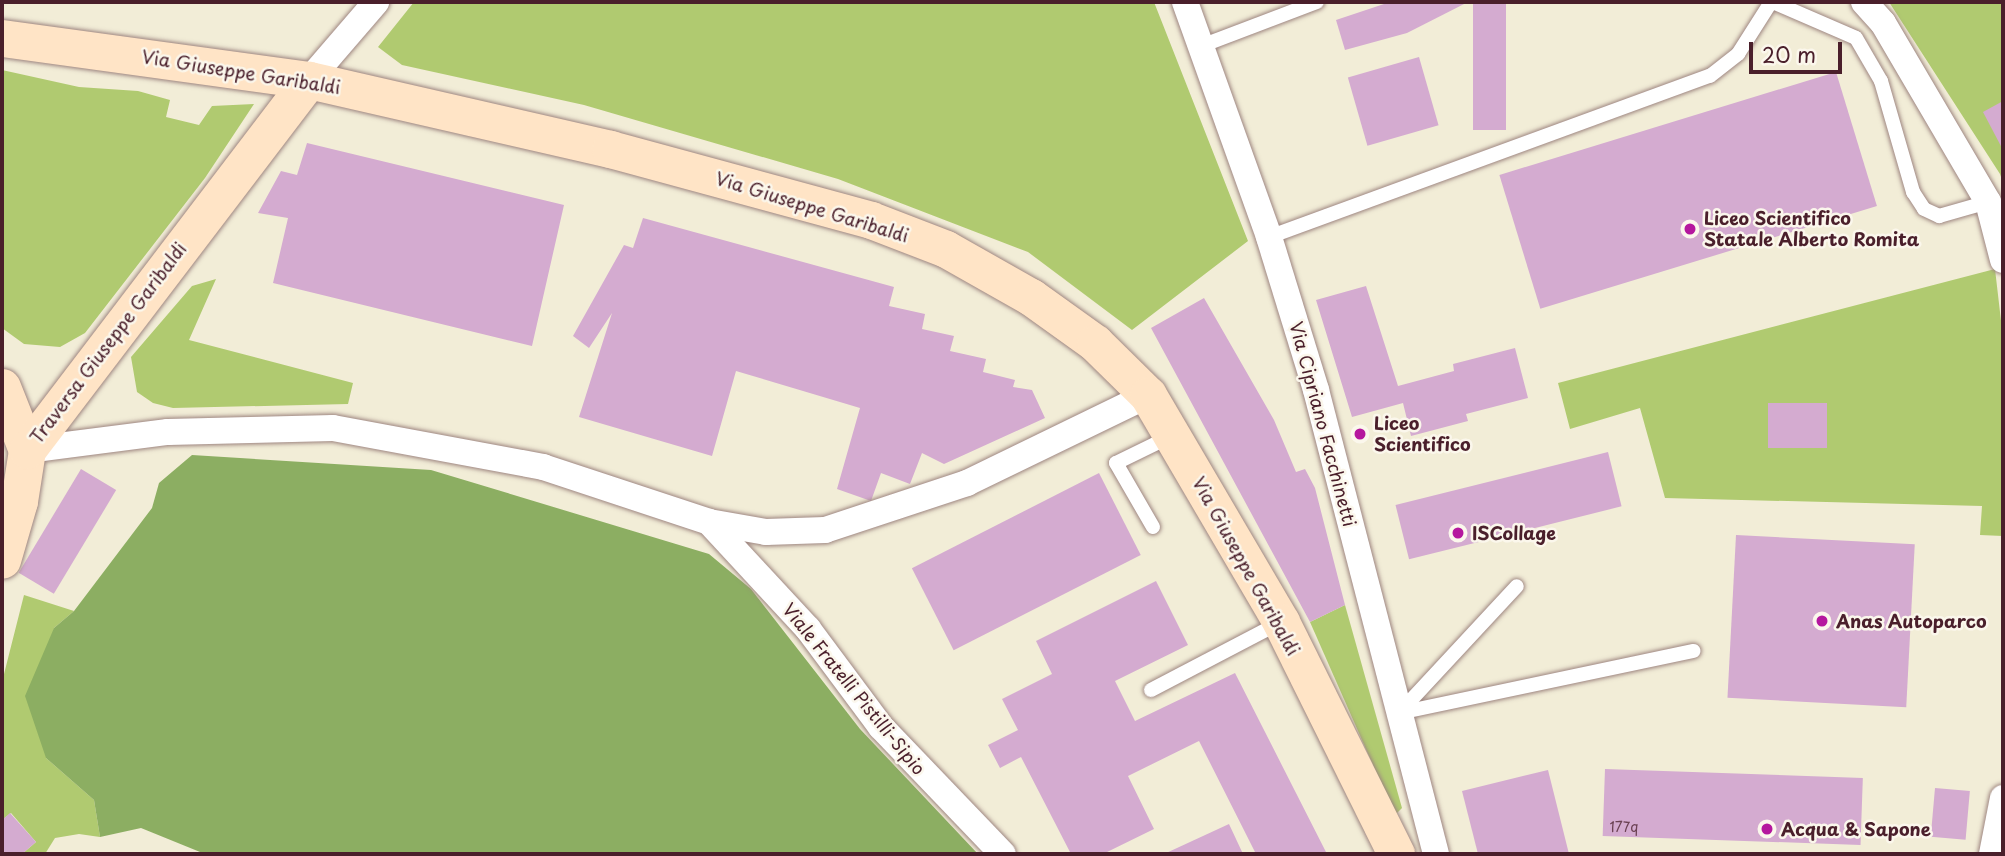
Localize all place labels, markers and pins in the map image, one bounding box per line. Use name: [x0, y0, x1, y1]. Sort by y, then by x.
place label: Liceo Scientifico Statale Alberto Romita: [1704, 208, 1919, 250]
marker: Liceo Scientifico Statale Alberto Romita: [1682, 221, 1698, 237]
place label: Liceo Scientifico: [1374, 413, 1471, 456]
marker: Liceo Scientifico: [1352, 426, 1368, 442]
place label: ISCollage: [1472, 522, 1556, 544]
marker: ISCollage: [1450, 525, 1466, 541]
place label: Anas Autoparco: [1836, 610, 1986, 632]
marker: Anas Autoparco: [1814, 613, 1830, 629]
place label: Acqua & Sapone: [1781, 818, 1932, 840]
marker: Acqua & Sapone: [1759, 821, 1775, 837]

